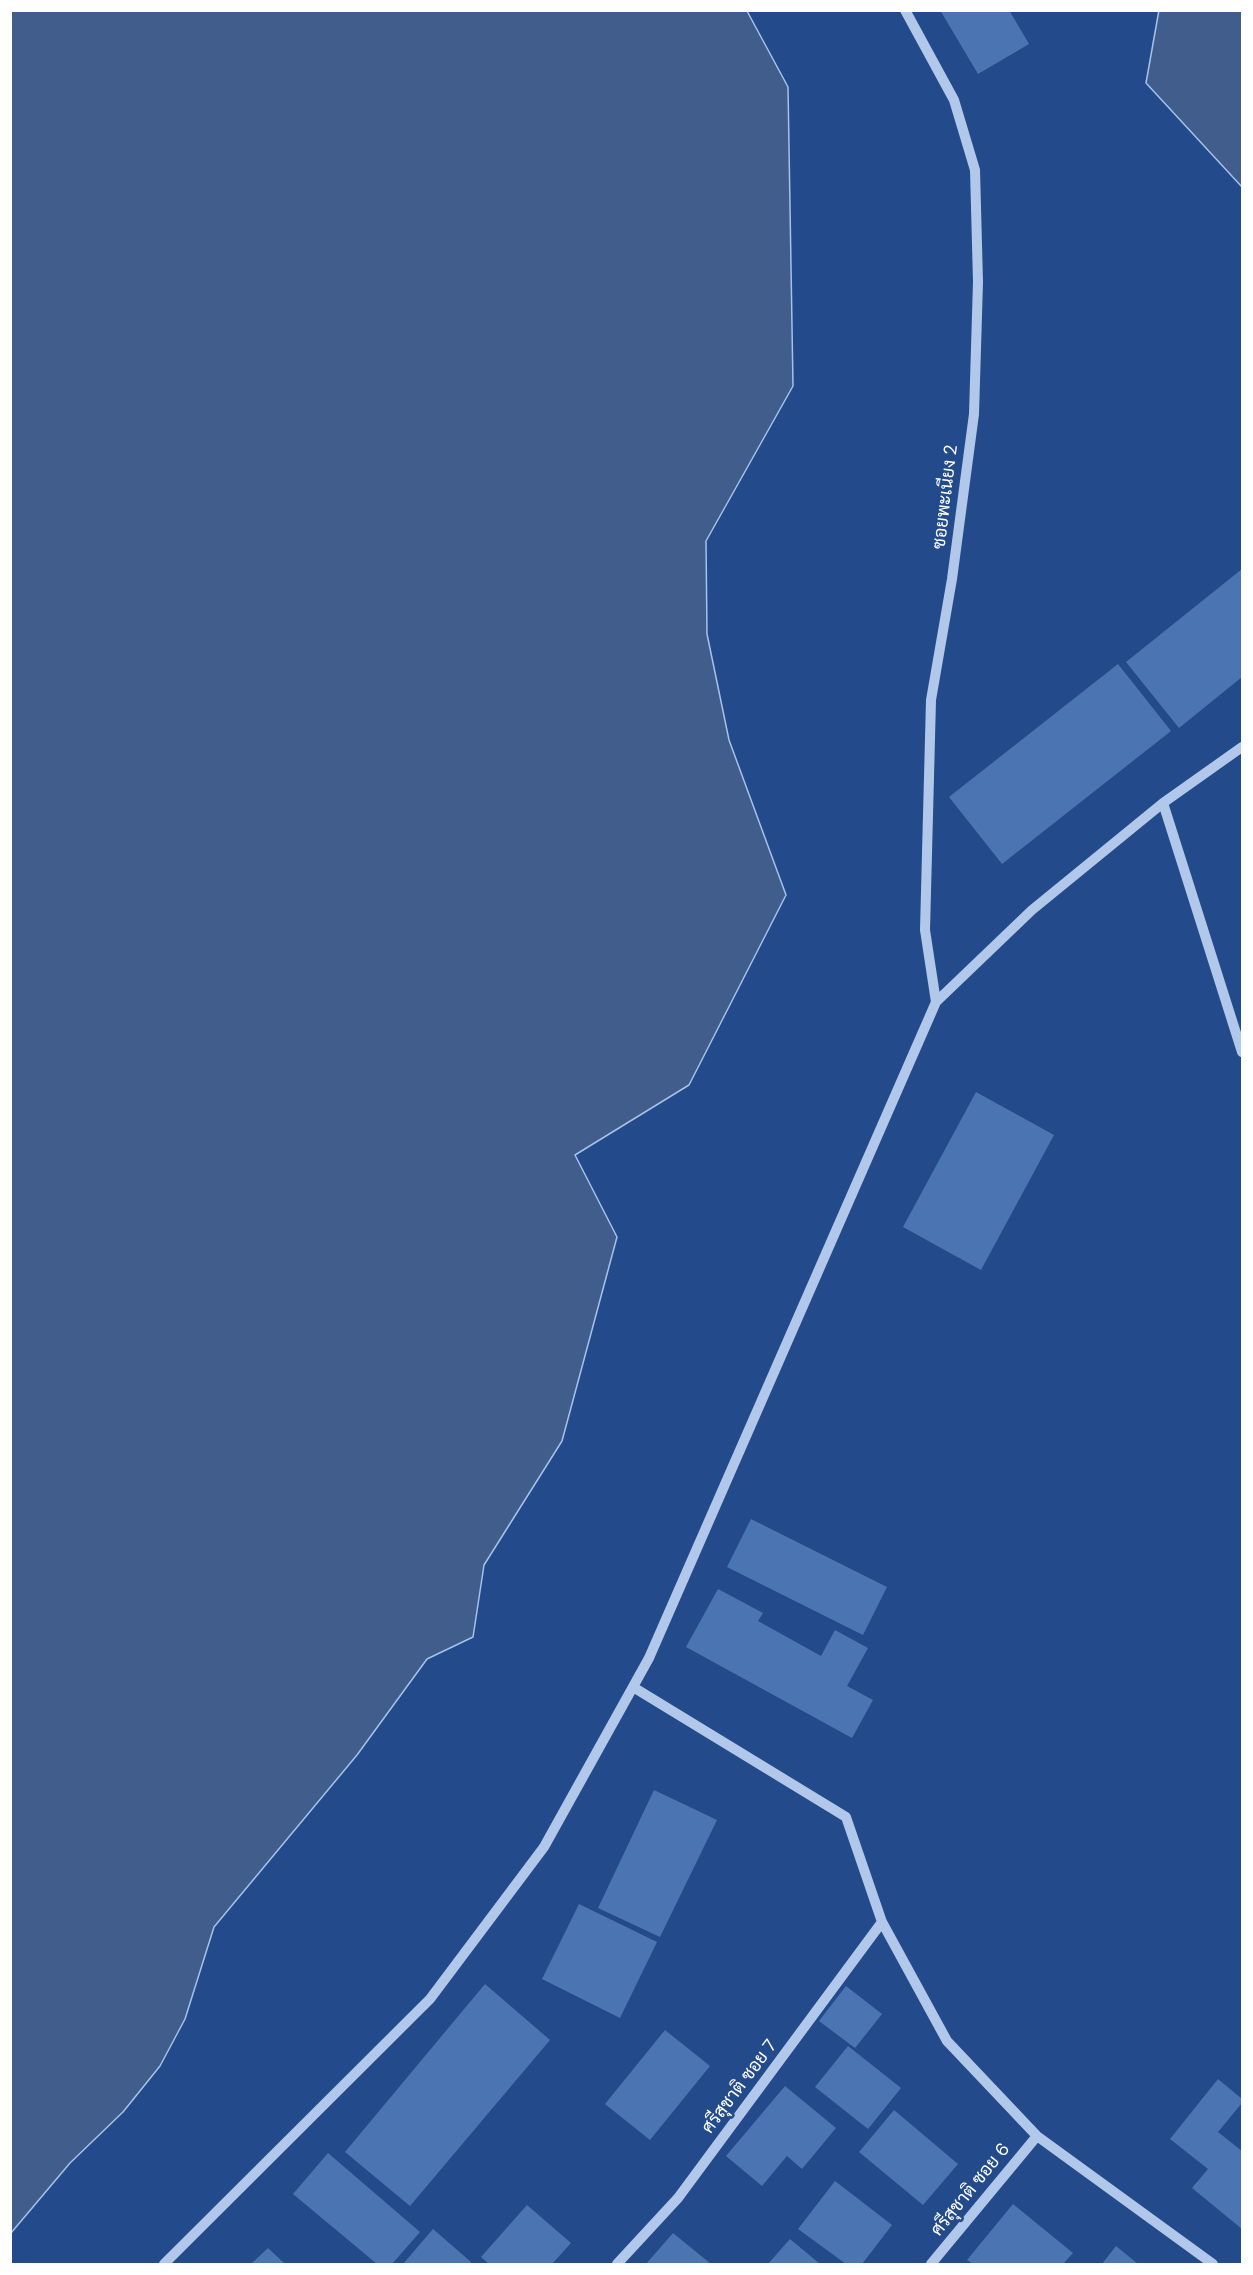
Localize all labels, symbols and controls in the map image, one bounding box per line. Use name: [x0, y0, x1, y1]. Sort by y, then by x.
street label: ซอยพะเนียง 2: [929, 443, 963, 551]
street label: ศรีสุชาติ ซอย 7: [698, 2036, 782, 2138]
street label: ศรีสุชาติ ซอย 6: [927, 2139, 1015, 2241]

